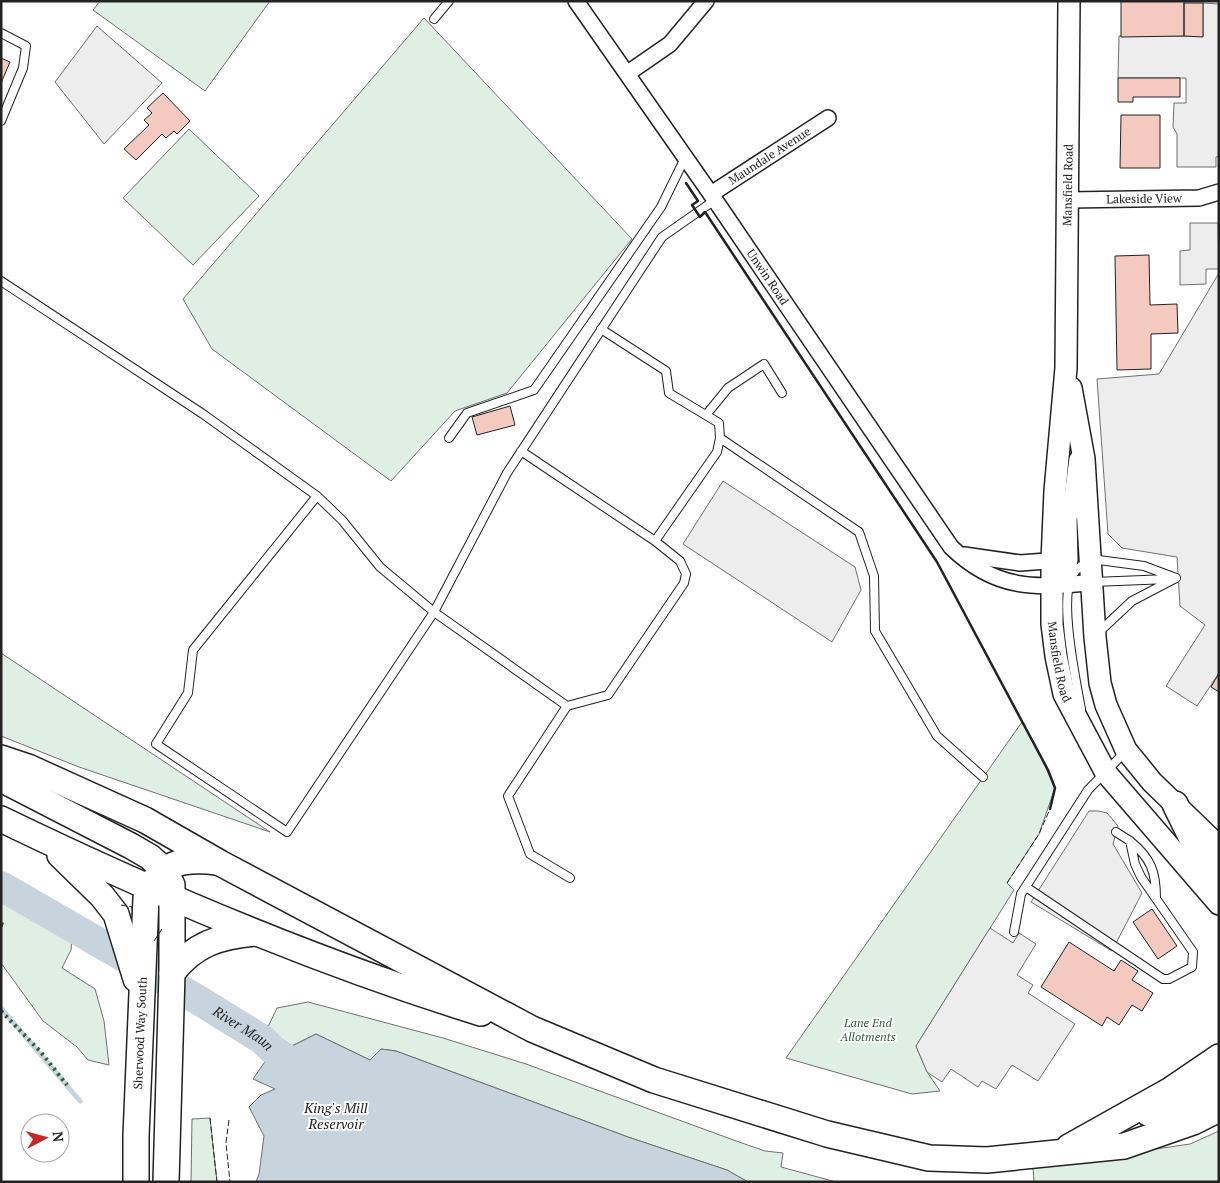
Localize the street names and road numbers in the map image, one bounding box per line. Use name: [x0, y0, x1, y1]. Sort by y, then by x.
street label: Maundale Avenue: [726, 123, 813, 188]
street label: Mansfield Road: [1059, 144, 1076, 226]
street label: Lakeside View: [1106, 190, 1182, 206]
street label: Unwin Road: [744, 246, 792, 308]
street label: Mansfield Road: [1045, 620, 1075, 705]
street label: Sherwood Way South: [130, 976, 150, 1090]

